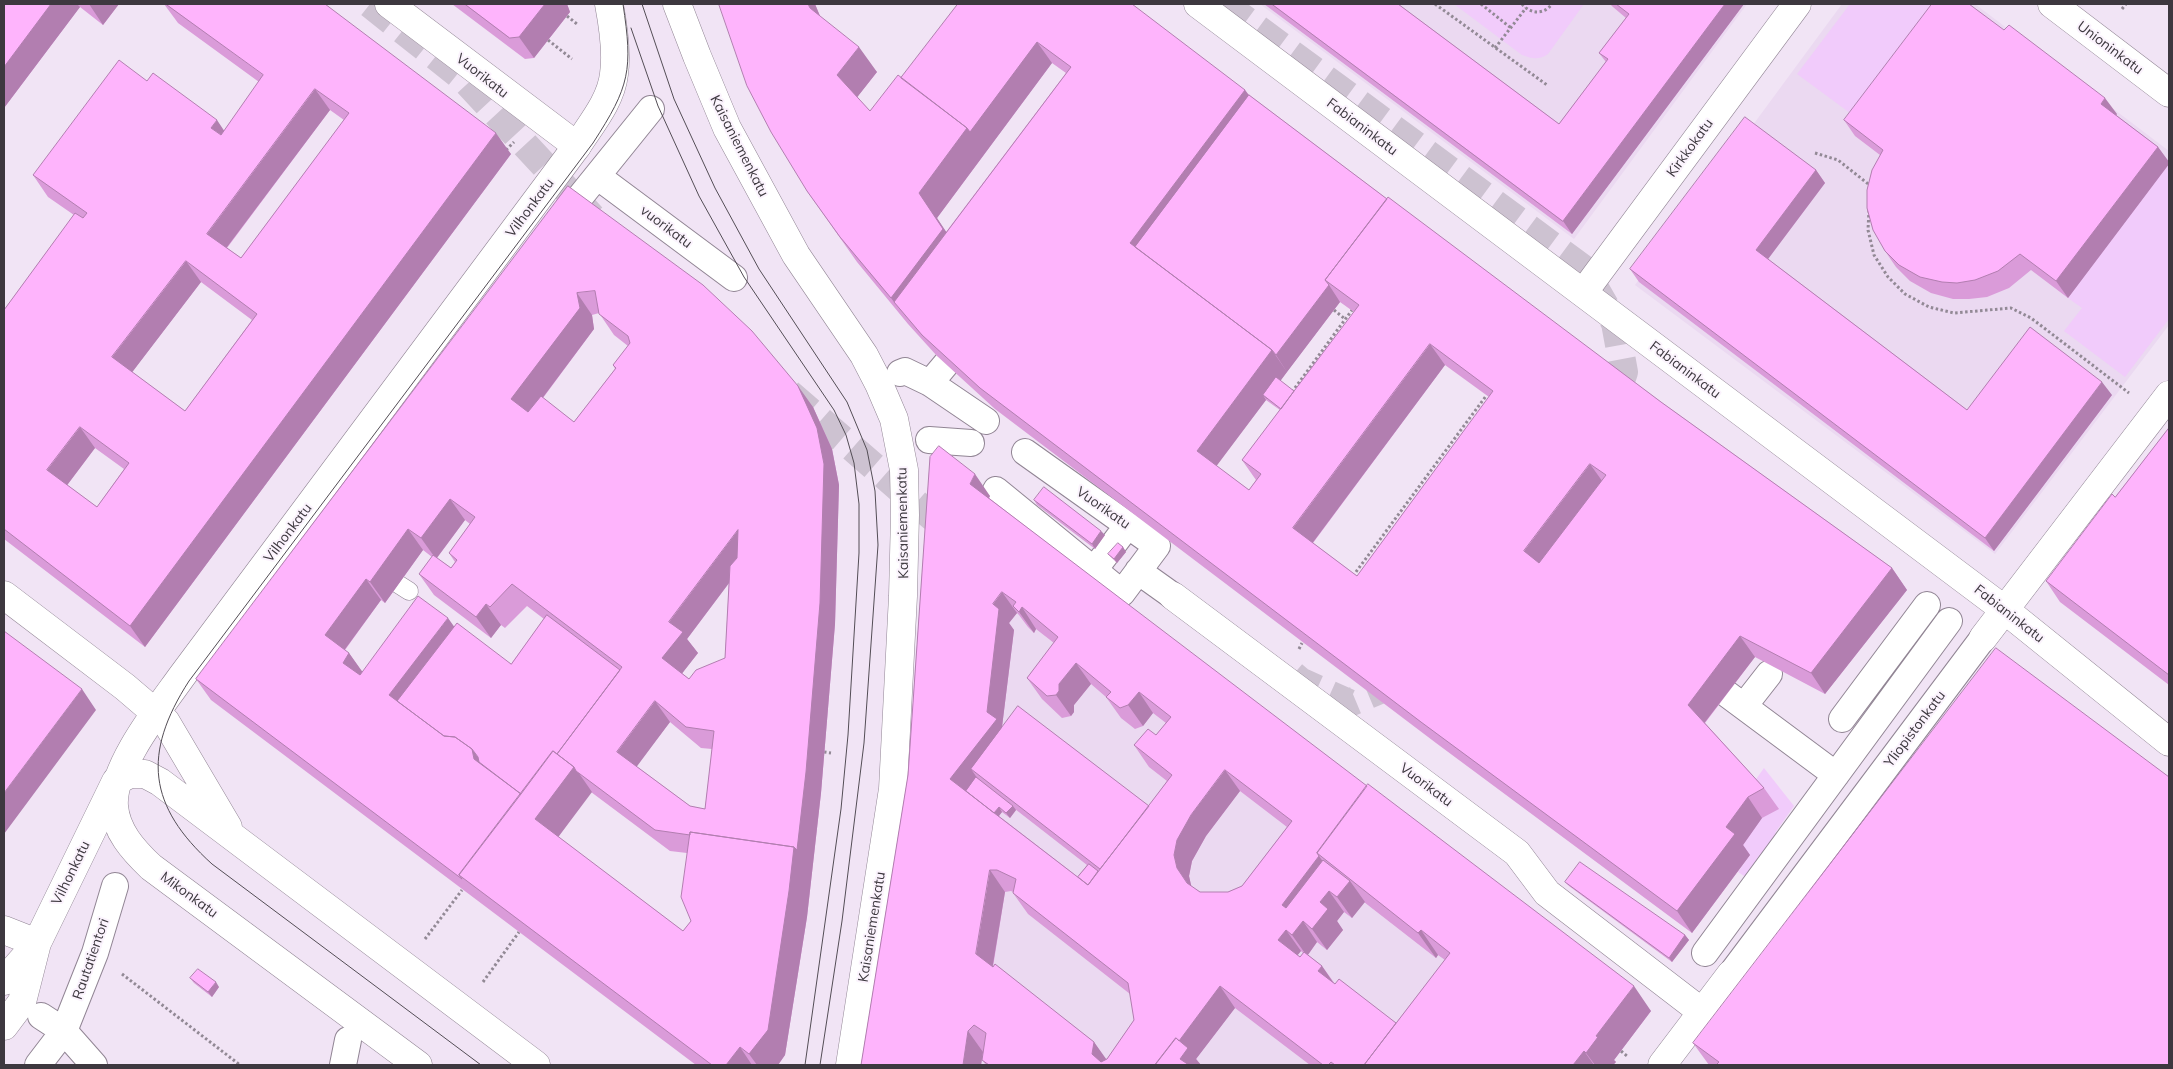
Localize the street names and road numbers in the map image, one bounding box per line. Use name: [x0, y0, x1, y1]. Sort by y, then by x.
street label: Unioninkatu: [2074, 18, 2146, 78]
street label: Vuorikatu: [452, 50, 512, 102]
street label: Kaisaniemenkatu: [706, 92, 772, 200]
street label: Fabianinkatu: [1323, 95, 1401, 159]
street label: Kirkkokatu: [1663, 116, 1717, 180]
street label: Vilhonkatu: [502, 175, 558, 241]
street label: vuorikatu: [637, 202, 695, 252]
street label: Fabianinkatu: [1646, 338, 1724, 402]
street label: Kaisaniemenkatu: [894, 467, 912, 579]
street label: Vuorikatu: [1073, 483, 1133, 533]
street label: Vilhonkatu: [260, 500, 316, 566]
street label: Fabianinkatu: [1971, 581, 2047, 647]
street label: Yliopistonkatu: [1881, 687, 1949, 771]
street label: Vuorikatu: [1396, 760, 1456, 810]
street label: Vilhonkatu: [48, 838, 94, 908]
street label: Mikonkatu: [157, 868, 221, 922]
street label: Kaisaniemenkatu: [855, 871, 889, 983]
street label: Rautatientori: [69, 916, 113, 1002]

